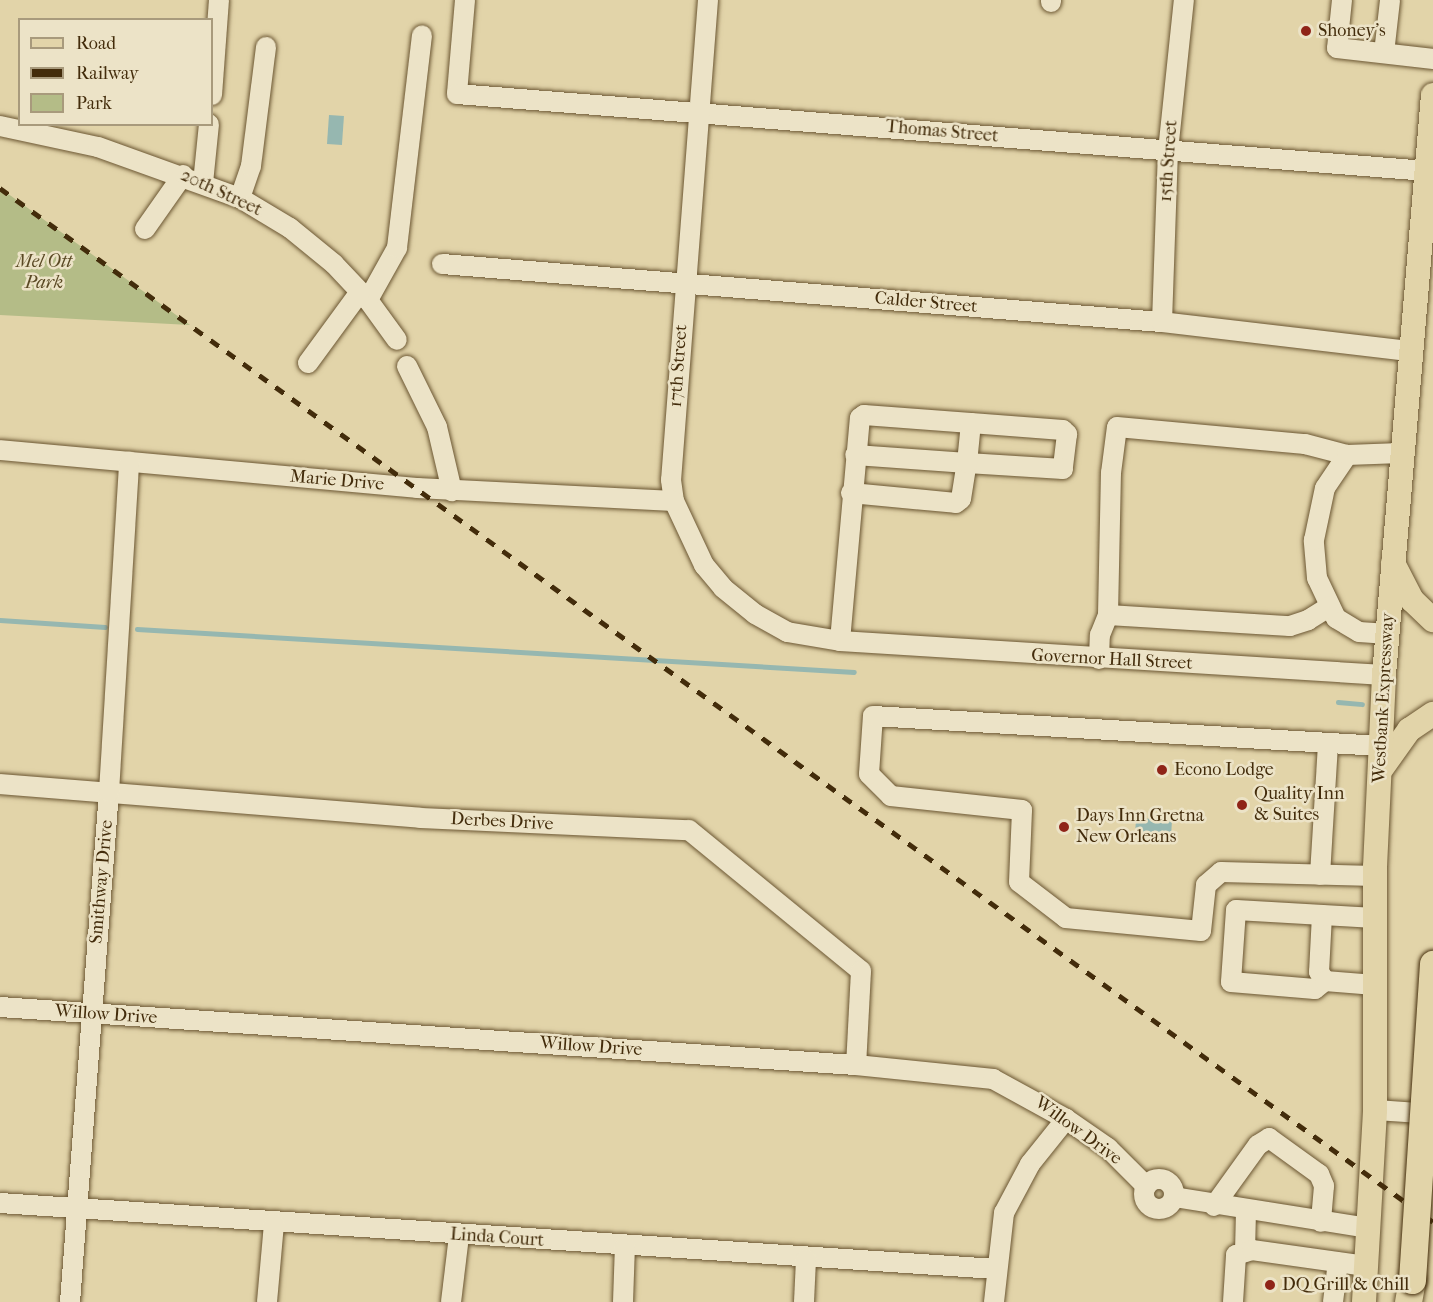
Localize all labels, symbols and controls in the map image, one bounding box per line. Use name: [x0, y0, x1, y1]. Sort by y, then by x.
legend: [18, 18, 213, 126]
place label: Shoney's: [1318, 20, 1386, 42]
marker: Shoney's: [1299, 24, 1313, 38]
text: Road: [76, 33, 116, 54]
text: Railway: [76, 63, 139, 84]
text: Park: [76, 93, 112, 114]
street label: Thomas Street: [885, 116, 999, 148]
street label: 15th Street: [1155, 119, 1183, 203]
street label: 20th Street: [177, 165, 265, 221]
park label: Mel Ott Park: [16, 252, 72, 294]
street label: Calder Street: [874, 288, 978, 318]
street label: 17th Street: [665, 324, 693, 408]
street label: Marie Drive: [289, 466, 385, 496]
street label: Westbank Expressway: [1369, 612, 1399, 784]
street label: Governor Hall Street: [1031, 645, 1193, 675]
place label: Econo Lodge: [1174, 759, 1274, 781]
marker: Econo Lodge: [1155, 763, 1169, 777]
place label: Quality Inn & Suites: [1254, 784, 1344, 826]
marker: Quality Inn & Suites: [1235, 798, 1249, 812]
place label: Days Inn Gretna New Orleans: [1076, 806, 1204, 848]
street label: Derbes Drive: [450, 809, 554, 835]
street label: Smithway Drive: [86, 819, 118, 945]
marker: Days Inn Gretna New Orleans: [1057, 820, 1071, 834]
street label: Willow Drive: [54, 1001, 158, 1029]
street label: Willow Drive: [539, 1033, 643, 1061]
street label: Willow Drive: [1030, 1092, 1126, 1170]
street label: Linda Court: [449, 1224, 545, 1252]
place label: DQ Grill & Chill: [1282, 1274, 1409, 1296]
marker: DQ Grill & Chill: [1263, 1278, 1277, 1292]

